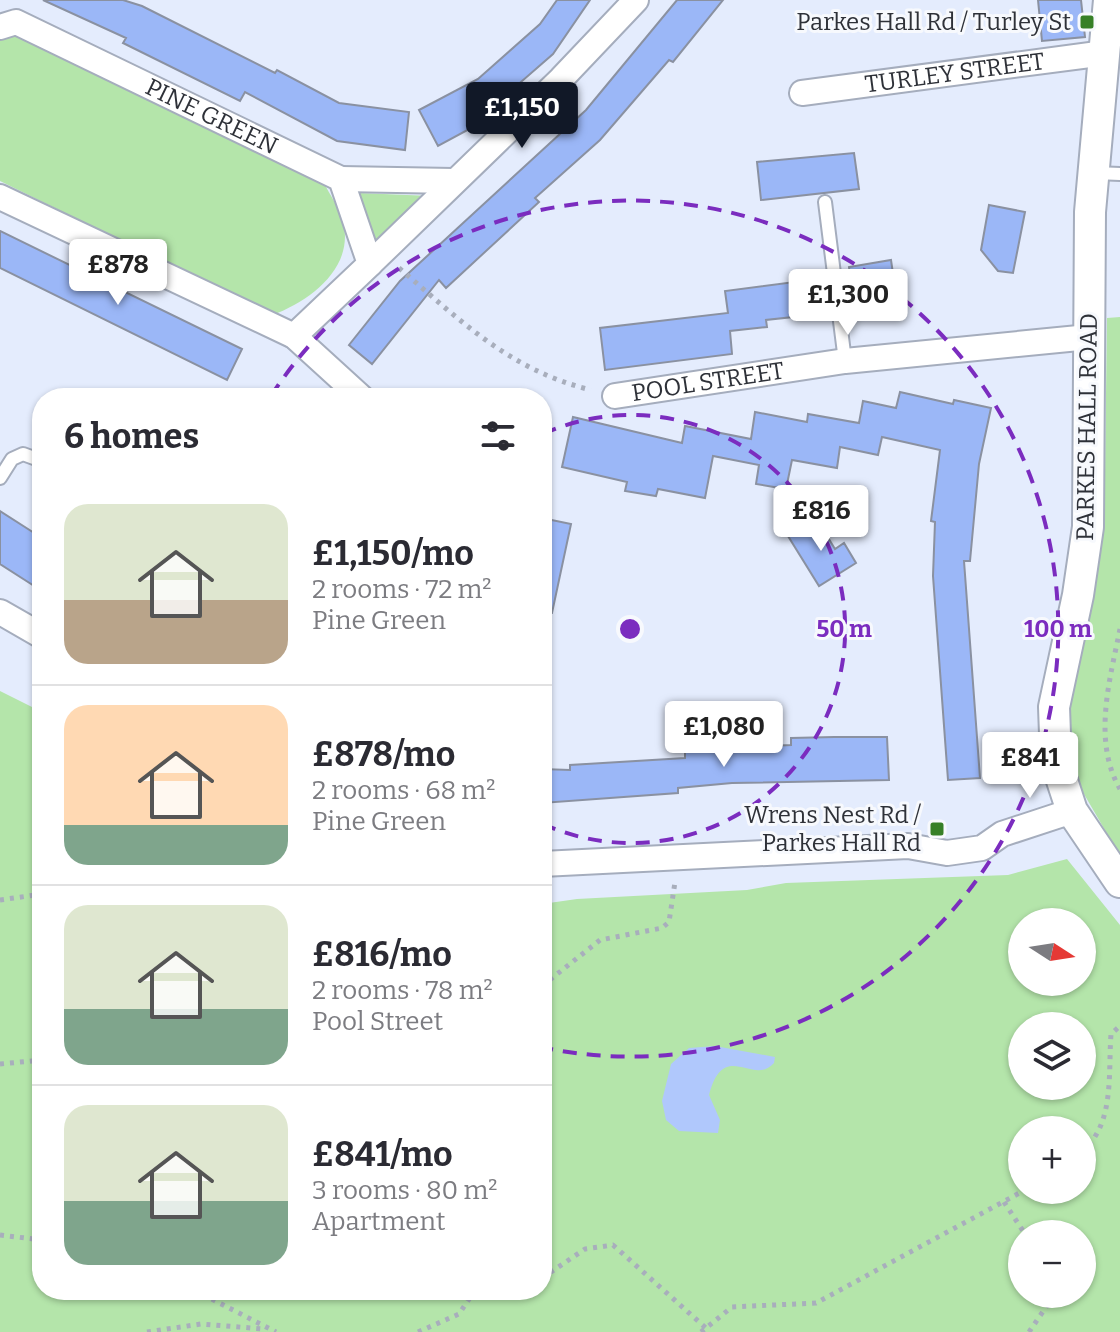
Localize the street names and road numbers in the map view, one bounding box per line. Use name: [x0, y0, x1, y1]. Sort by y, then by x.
street label: TURLEY STREET: [863, 47, 1046, 99]
street label: PINE GREEN: [141, 73, 282, 160]
street label: PARKES HALL ROAD: [1071, 313, 1103, 541]
street label: POOL STREET: [630, 356, 786, 407]

